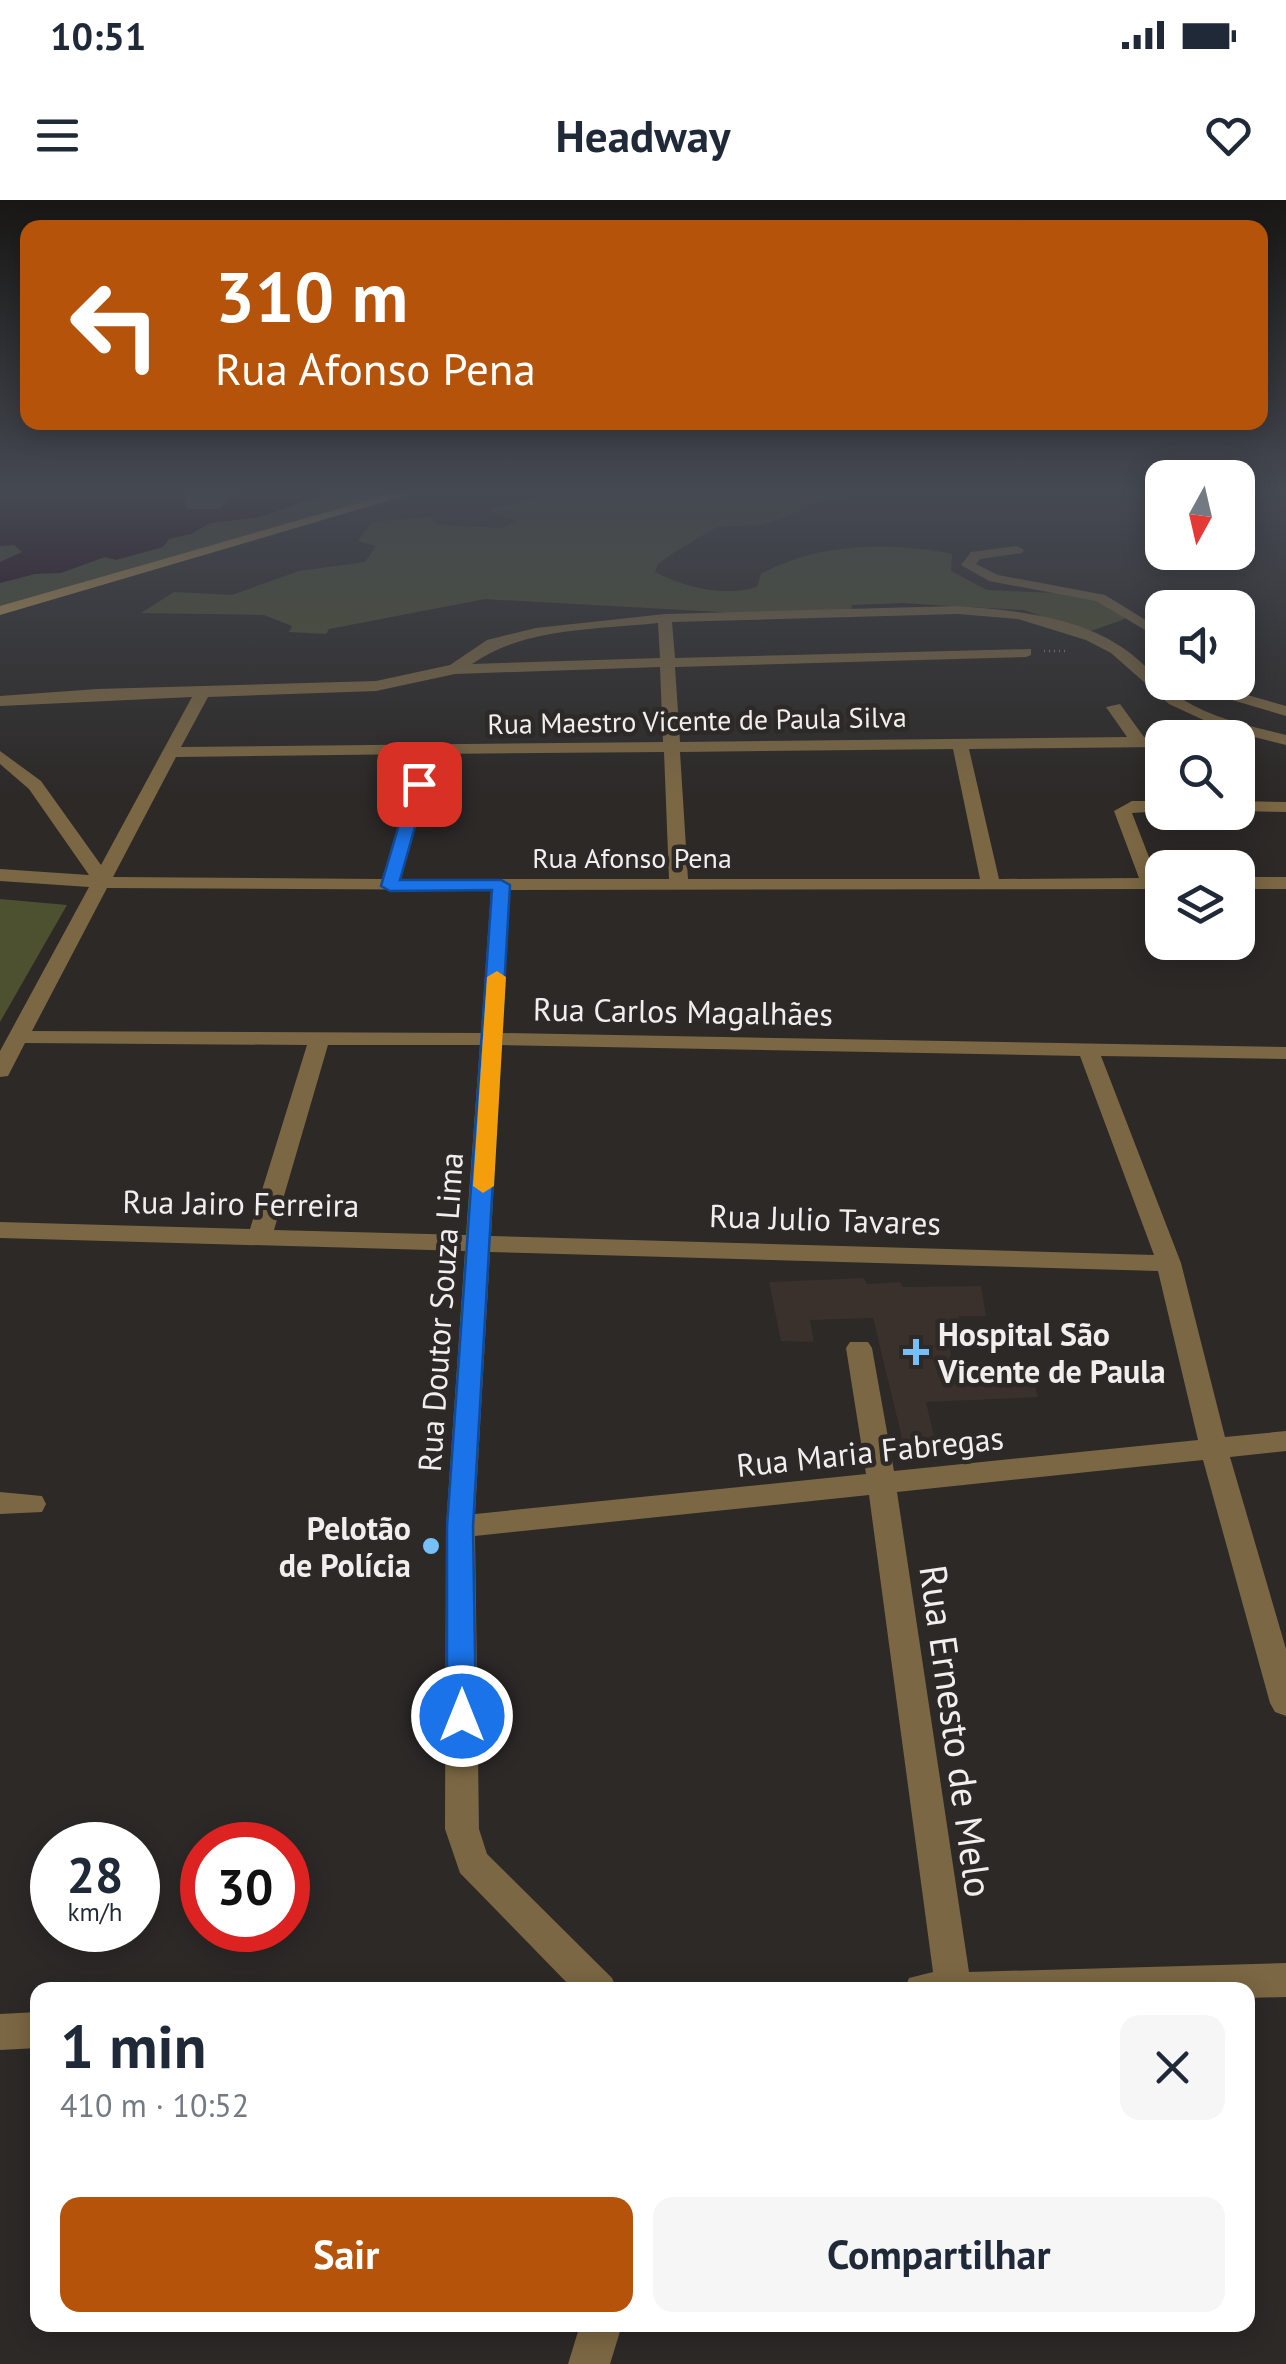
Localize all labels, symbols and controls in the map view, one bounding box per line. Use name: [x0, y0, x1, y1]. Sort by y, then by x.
text: 10:51: [50, 11, 146, 60]
text: Headway: [555, 106, 731, 164]
icon: menu: [30, 108, 85, 163]
icon: heart: [1201, 108, 1256, 163]
text: 310 m: [215, 251, 408, 341]
icon: left: [50, 260, 180, 390]
text: Rua Afonso Pena: [215, 339, 536, 397]
north arrow: [1145, 460, 1255, 570]
map controls: [1145, 460, 1255, 960]
button: sound: [1145, 590, 1255, 700]
street label: Rua Maestro Vicente de Paula Silva: [487, 698, 907, 742]
button: search: [1145, 720, 1255, 830]
pin: [377, 742, 462, 827]
icon: arrive: [392, 757, 447, 812]
street label: Rua Afonso Pena: [532, 839, 732, 876]
button: layers: [1145, 850, 1255, 960]
street label: Rua Carlos Magalhães: [533, 987, 833, 1035]
street label: Rua Doutor Souza Lima: [408, 1151, 472, 1473]
street label: Rua Jairo Ferreira: [122, 1180, 360, 1226]
street label: Rua Julio Tavares: [708, 1194, 942, 1244]
place label: Hospital São Vicente de Paula: [937, 1313, 1166, 1392]
marker: Hospital São Vicente de Paula: [903, 1339, 929, 1365]
street label: Rua Maria Fabregas: [734, 1416, 1006, 1486]
place label: Pelotão de Polícia: [279, 1507, 411, 1586]
marker: Pelotão de Polícia: [420, 1535, 442, 1557]
street label: Rua Ernesto de Melo: [909, 1562, 1005, 1900]
position arrow: [410, 1664, 514, 1768]
speed limit sign: 30: [180, 1822, 310, 1952]
text: 28: [67, 1842, 123, 1907]
text: km/h: [68, 1896, 122, 1928]
text: 1 min: [60, 2007, 206, 2085]
button: close: [1120, 2015, 1225, 2120]
text: 410 m · 10:52: [60, 2084, 249, 2126]
button: Sair: [60, 2197, 633, 2312]
button: Compartilhar: [653, 2197, 1225, 2312]

